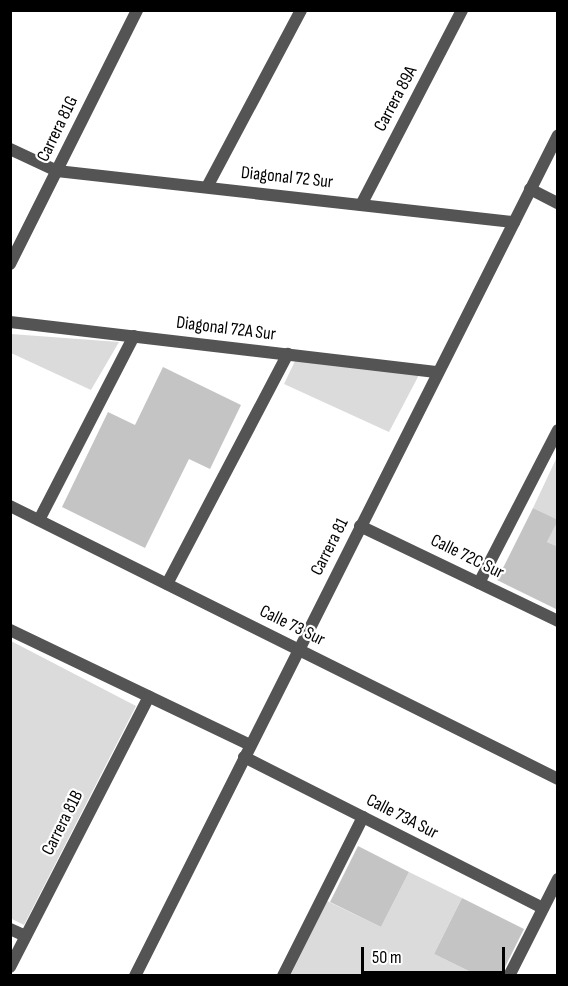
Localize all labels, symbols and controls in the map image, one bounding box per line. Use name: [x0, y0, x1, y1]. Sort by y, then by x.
street label: Carrera 89A: [370, 63, 422, 135]
street label: Carrera 81G: [33, 93, 83, 165]
street label: Diagonal 72 Sur: [240, 162, 334, 194]
street label: Diagonal 72A Sur: [175, 312, 277, 346]
street label: Carrera 81: [306, 515, 354, 579]
street label: Calle 72C Sur: [427, 530, 507, 584]
street label: Calle 73 Sur: [256, 601, 328, 651]
street label: Carrera 81B: [38, 787, 88, 859]
street label: Calle 73A Sur: [362, 790, 442, 844]
scale bar: [364, 935, 508, 973]
text: 50 m: [372, 947, 402, 968]

